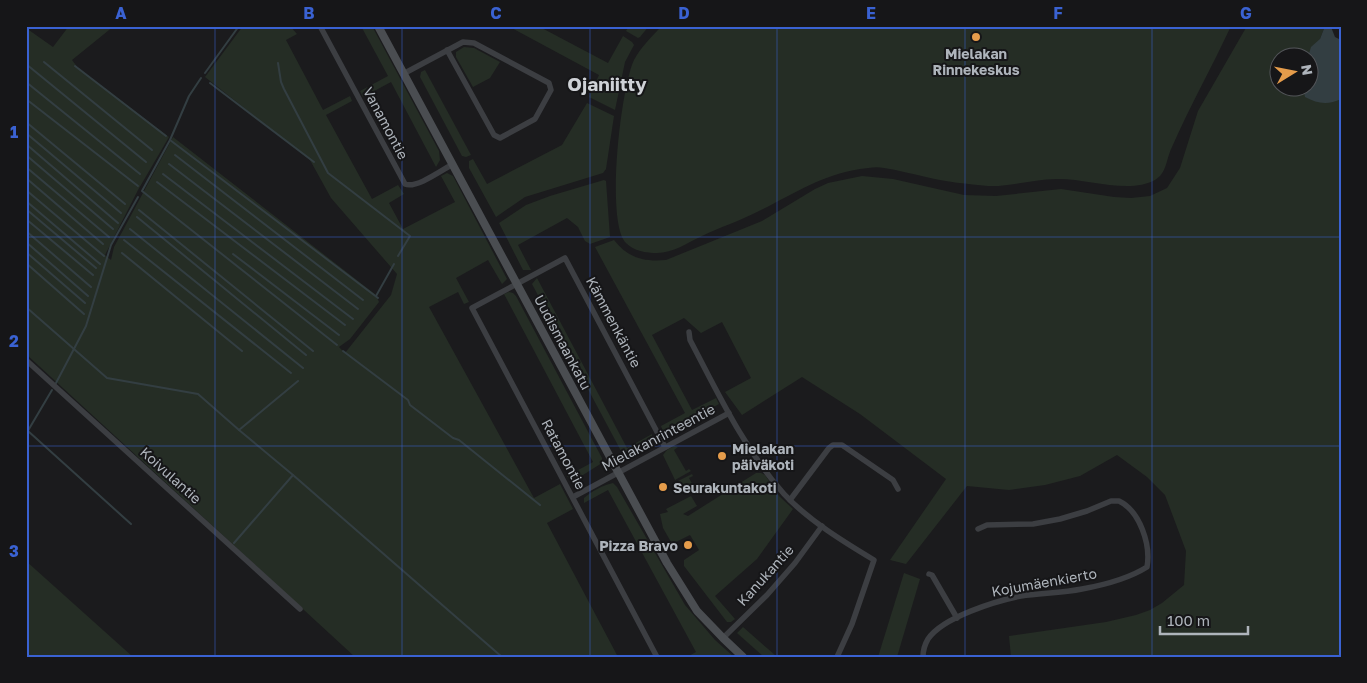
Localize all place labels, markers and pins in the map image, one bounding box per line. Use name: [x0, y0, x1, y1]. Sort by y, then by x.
marker: Mielakan Rinnekeskus: [970, 31, 982, 43]
place label: Mielakan Rinnekeskus: [933, 45, 1020, 78]
place label: Mielakan päiväkoti: [732, 440, 794, 473]
marker: Mielakan päiväkoti: [716, 450, 728, 462]
place label: Seurakuntakoti: [673, 479, 777, 496]
marker: Seurakuntakoti: [657, 481, 669, 493]
place label: Pizza Bravo: [599, 537, 678, 554]
marker: Pizza Bravo: [682, 539, 694, 551]

